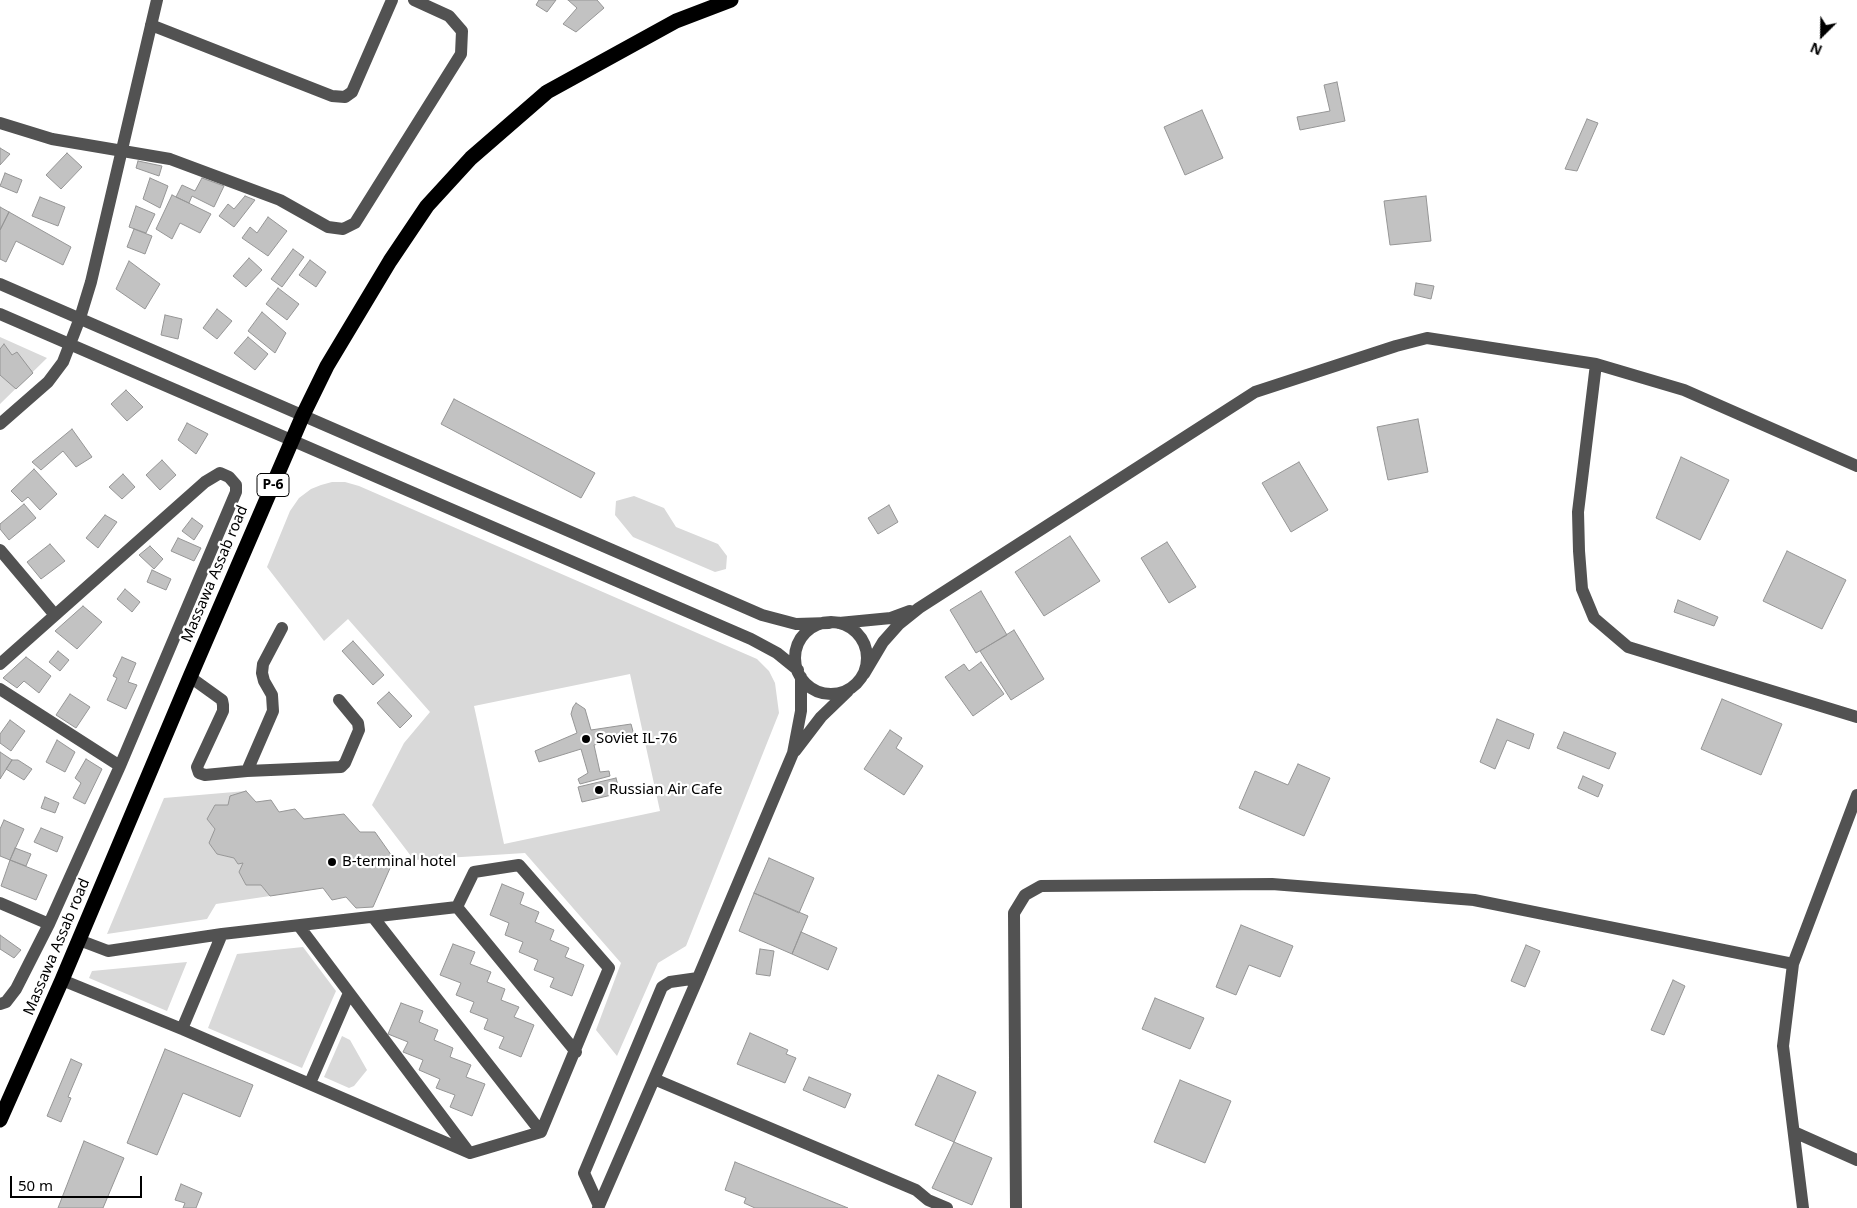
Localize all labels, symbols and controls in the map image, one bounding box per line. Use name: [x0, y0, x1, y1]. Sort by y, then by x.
north arrow: [1797, 10, 1847, 60]
text: N: [1807, 38, 1825, 60]
road number: P-6: [257, 474, 289, 496]
street label: Massawa Assab road: [178, 503, 252, 645]
place label: Soviet IL-76: [596, 730, 677, 748]
marker: Soviet IL-76: [580, 733, 592, 745]
place label: Russian Air Cafe: [609, 781, 722, 799]
marker: Russian Air Cafe: [593, 784, 605, 796]
place label: B-terminal hotel: [342, 853, 456, 871]
marker: B-terminal hotel: [326, 856, 338, 868]
street label: Massawa Assab road: [20, 876, 94, 1018]
scale bar: [12, 1166, 145, 1198]
text: 50 m: [18, 1175, 53, 1195]

